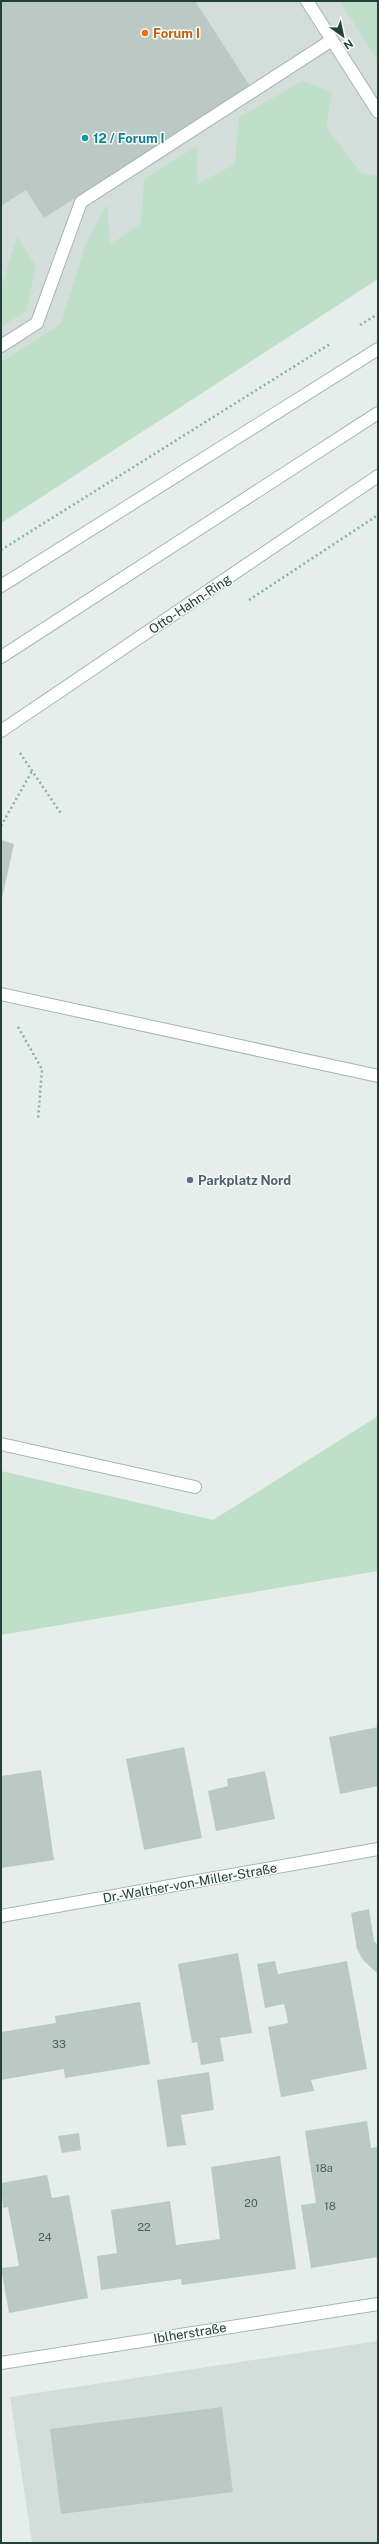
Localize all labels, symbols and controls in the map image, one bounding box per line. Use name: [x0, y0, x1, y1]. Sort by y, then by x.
north arrow: [323, 16, 363, 56]
place label: Forum I: [153, 26, 200, 41]
marker: Forum I: [140, 28, 150, 38]
text: N: [342, 37, 355, 52]
place label: 12 / Forum I: [93, 131, 165, 146]
marker: 12 / Forum I: [80, 133, 90, 143]
street label: Otto-Hahn-Ring: [146, 571, 234, 637]
place label: Parkplatz Nord: [198, 1173, 291, 1188]
marker: Parkplatz Nord: [185, 1175, 195, 1185]
street label: Dr.-Walther-von-Miller-Straße: [102, 1860, 278, 1906]
house number: 33: [52, 2038, 66, 2050]
house number: 18a: [315, 2162, 333, 2174]
house number: 20: [244, 2197, 258, 2209]
house number: 18: [324, 2200, 336, 2212]
house number: 22: [137, 2221, 151, 2233]
house number: 24: [38, 2231, 52, 2243]
street label: Iblherstraße: [152, 2320, 228, 2346]

